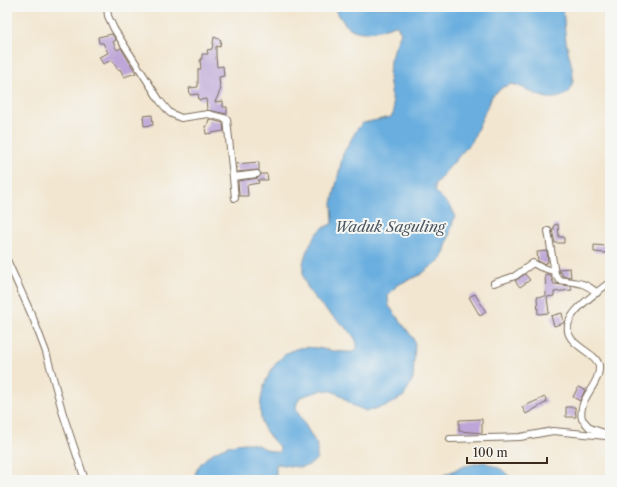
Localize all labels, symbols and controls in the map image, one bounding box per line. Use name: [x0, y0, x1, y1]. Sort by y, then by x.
water label: Waduk Saguling: [335, 217, 447, 236]
scale bar: [467, 439, 547, 465]
text: 100 m: [473, 445, 508, 460]

